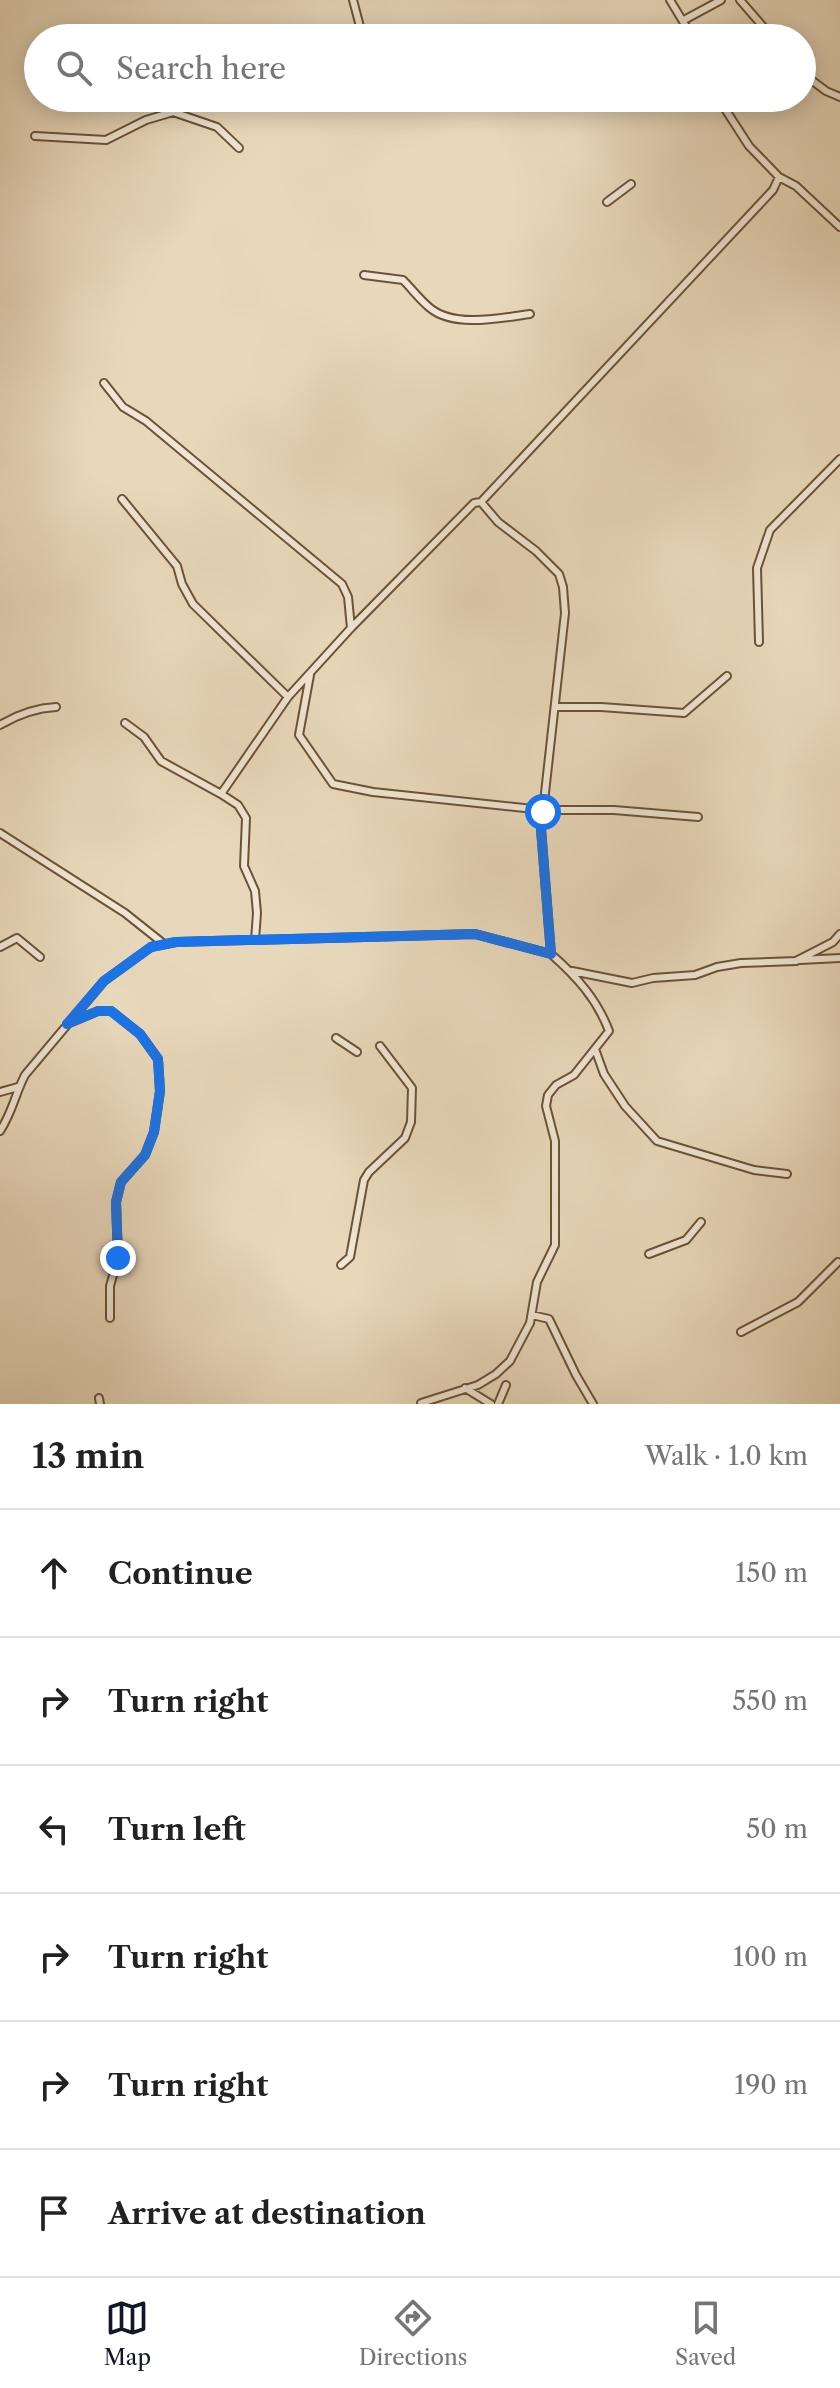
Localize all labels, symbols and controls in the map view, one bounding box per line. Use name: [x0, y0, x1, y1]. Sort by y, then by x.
search box: [24, 24, 816, 112]
icon: search: [52, 46, 96, 90]
text: Search here: [116, 50, 286, 87]
route start: [525, 794, 561, 830]
route end: [100, 1240, 136, 1276]
text: 13 min: [32, 1435, 144, 1477]
text: Walk · 1.0 km: [645, 1440, 808, 1472]
icon: ahead: [32, 1551, 76, 1595]
text: Continue: [108, 1555, 253, 1592]
text: 150 m: [735, 1557, 808, 1589]
icon: right: [32, 1679, 76, 1723]
text: Turn right: [108, 1683, 268, 1720]
text: 550 m: [732, 1685, 808, 1717]
icon: left: [32, 1807, 76, 1851]
text: Turn left: [108, 1811, 245, 1848]
text: 50 m: [746, 1813, 808, 1845]
icon: right: [32, 1935, 76, 1979]
text: Turn right: [108, 1939, 268, 1976]
text: 100 m: [733, 1941, 808, 1973]
icon: right: [32, 2063, 76, 2107]
text: Turn right: [108, 2067, 268, 2104]
text: 190 m: [734, 2069, 808, 2101]
icon: arrive: [32, 2191, 76, 2235]
text: Arrive at destination: [108, 2195, 426, 2232]
tab: Map: [104, 2296, 151, 2371]
tab: Directions: [359, 2296, 467, 2371]
tab: Saved: [675, 2296, 736, 2371]

